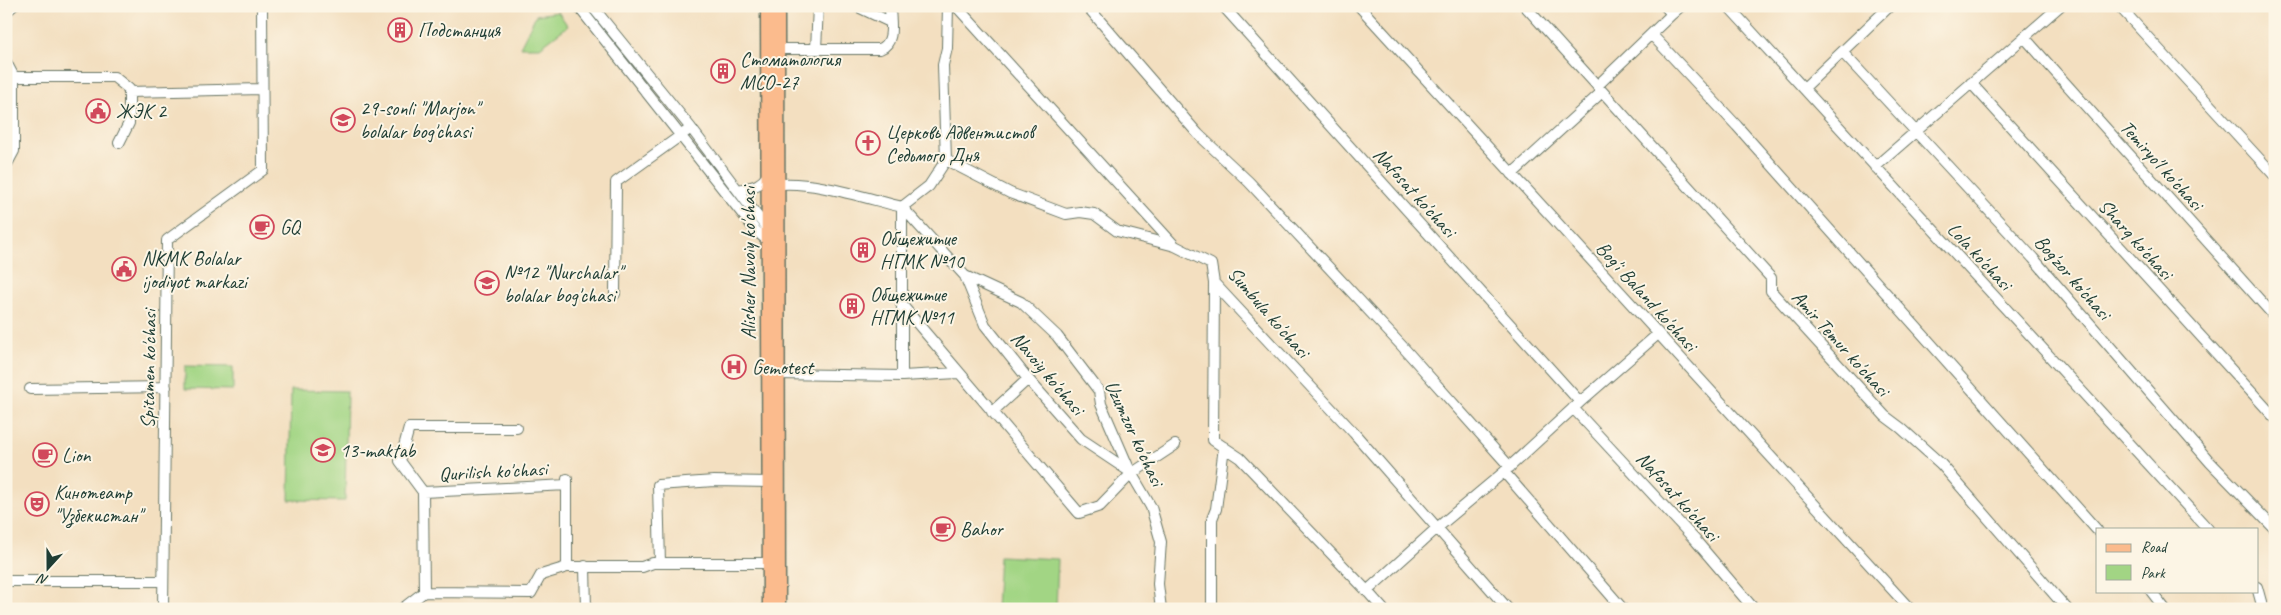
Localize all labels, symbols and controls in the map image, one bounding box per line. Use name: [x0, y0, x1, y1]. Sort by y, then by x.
building icon: Подстанция: [387, 17, 413, 43]
place label: Подстанция: [418, 18, 501, 43]
place label: Стоматология МСО-27: [740, 47, 842, 95]
building icon: Стоматология МСО-27: [710, 58, 736, 84]
place label: 29-sonli "Marjon" bolalar bog'chasi: [360, 96, 484, 144]
public building icon: ЖЭК 2: [85, 98, 111, 124]
place label: ЖЭК 2: [116, 99, 168, 124]
school or university icon: 29-sonli "Marjon" bolalar bog'chasi: [330, 107, 356, 133]
street label: Temiryo'l ko'chasi: [2115, 115, 2210, 217]
place label: Церковь Адвентистов Седьмого Дня: [886, 120, 1037, 168]
church icon: Церковь Адвентистов Седьмого Дня: [855, 130, 881, 156]
street label: Nafosat ko'chasi: [1368, 142, 1463, 244]
street label: Alisher Navoiy ko'chasi: [736, 184, 761, 340]
street label: Sharq ko'chasi: [2093, 194, 2180, 286]
cafe icon: GQ: [249, 214, 275, 240]
place label: GQ: [280, 215, 302, 240]
street label: Lola ko'chasi: [1942, 217, 2019, 297]
place label: Общежитие НГМК №10: [880, 226, 966, 274]
street label: Bog'zor ko'chasi: [2029, 230, 2118, 327]
street label: Bog'i Baland ko'chasi: [1591, 236, 1704, 358]
building icon: Общежитие НГМК №10: [850, 237, 876, 263]
place label: NKMK Bolalar ijodiyot markazi: [142, 246, 249, 294]
public building icon: NKMK Bolalar ijodiyot markazi: [111, 256, 137, 282]
place label: №12 "Nurchalar" bolalar bog'chasi: [504, 260, 627, 308]
street label: Sumbula ko'chasi: [1222, 262, 1317, 365]
school or university icon: №12 "Nurchalar" bolalar bog'chasi: [474, 270, 500, 296]
place label: Общежитие НГМК №11: [870, 282, 955, 330]
street label: Amir Temur ko'chasi: [1786, 285, 1896, 403]
building icon: Общежитие НГМК №11: [839, 293, 865, 319]
street label: Spitamen ko'chasi: [135, 307, 162, 429]
street label: Navoiy ko'chasi: [1005, 326, 1091, 422]
hospital icon: Gemotest: [721, 354, 747, 380]
place label: Gemotest: [752, 355, 815, 380]
street label: Uzumzor ko'chasi: [1099, 376, 1171, 492]
school or university icon: 13-maktab: [310, 437, 336, 463]
place label: 13-maktab: [340, 438, 416, 463]
cafe icon: Lion: [32, 442, 58, 468]
place label: Lion: [62, 443, 92, 468]
street label: Nafosat ko'chasi: [1631, 446, 1726, 548]
street label: Qurilish ko'chasi: [438, 456, 550, 487]
place label: Кинотеатр "Узбекистан": [54, 480, 146, 529]
theatre icon: Кинотеатр "Узбекистан": [24, 491, 50, 517]
cafe icon: Bahor: [930, 516, 956, 542]
place label: Bahor: [960, 517, 1004, 542]
legend: [2096, 528, 2258, 592]
text: Road: [2141, 538, 2168, 557]
north arrow: [22, 542, 72, 592]
text: Park: [2141, 564, 2166, 583]
text: N: [34, 569, 51, 589]

